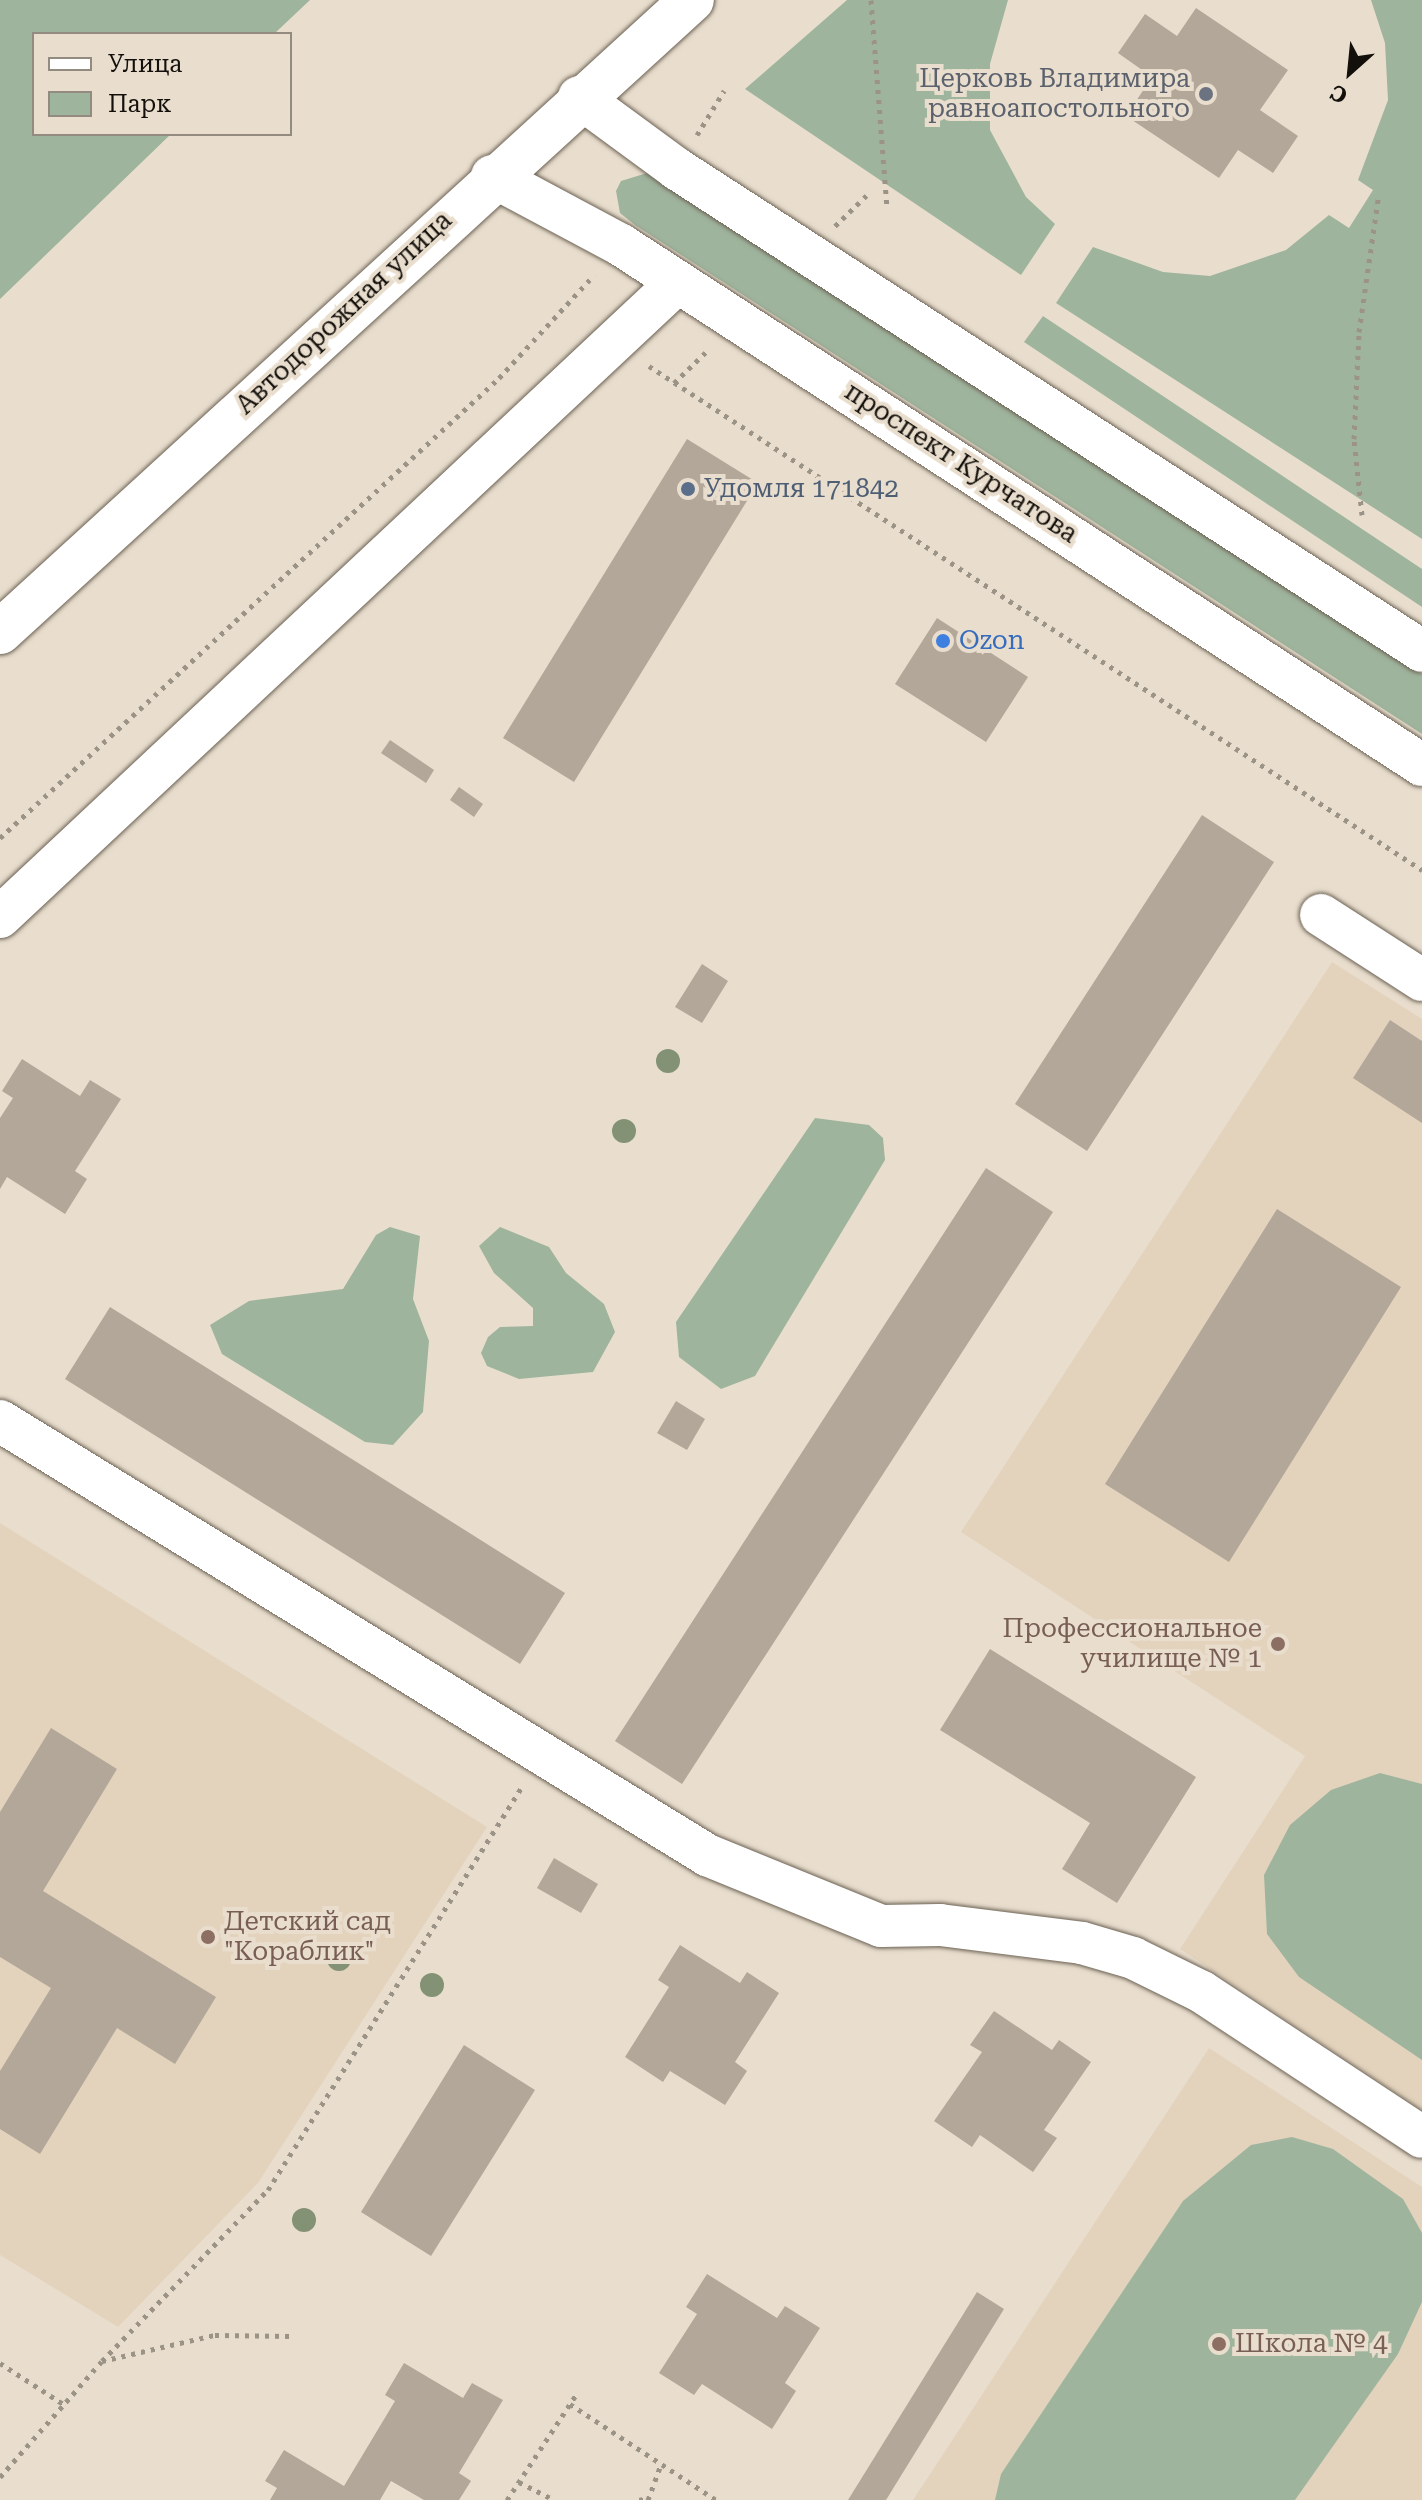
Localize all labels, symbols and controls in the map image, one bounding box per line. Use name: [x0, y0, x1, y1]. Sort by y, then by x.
legend: [32, 32, 292, 136]
north arrow: [1310, 32, 1390, 112]
text: Улица: [108, 50, 182, 78]
place label: Церковь Владимира равноапостольного: [919, 63, 1190, 124]
text: С: [1326, 79, 1351, 108]
marker: Церковь Владимира равноапостольного: [1197, 85, 1215, 103]
text: Парк: [108, 90, 171, 118]
street label: Автодорожная улица: [230, 205, 458, 421]
street label: проспект Курчатова: [839, 376, 1083, 550]
place label: Удомля 171842: [704, 473, 899, 505]
marker: Удомля 171842: [679, 480, 697, 498]
place label: Ozon: [959, 625, 1025, 657]
marker: Ozon: [934, 632, 952, 650]
place label: Профессиональное училище № 1: [1003, 1613, 1262, 1674]
marker: Профессиональное училище № 1: [1269, 1635, 1287, 1653]
place label: Детский сад "Кораблик": [224, 1906, 391, 1968]
marker: Детский сад "Кораблик": [199, 1928, 217, 1946]
place label: Школа № 4: [1235, 2328, 1387, 2360]
marker: Школа № 4: [1210, 2335, 1228, 2353]

